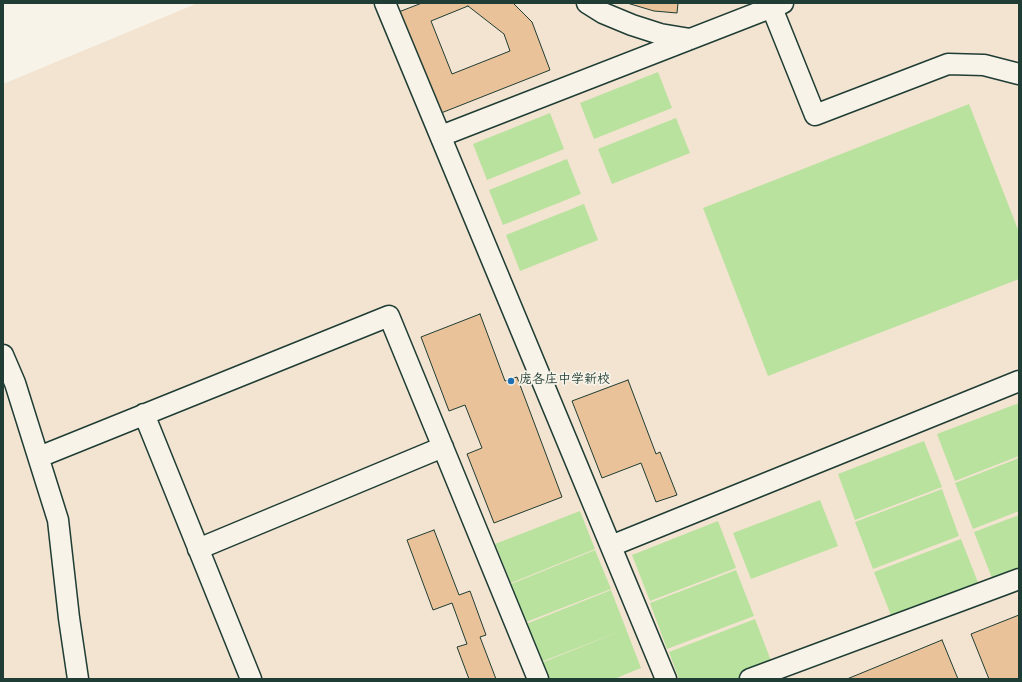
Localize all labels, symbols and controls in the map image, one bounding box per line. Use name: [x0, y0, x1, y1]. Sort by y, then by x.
place label: 庞各庄中学新校: [519, 373, 610, 389]
marker: 庞各庄中学新校: [506, 376, 516, 386]

